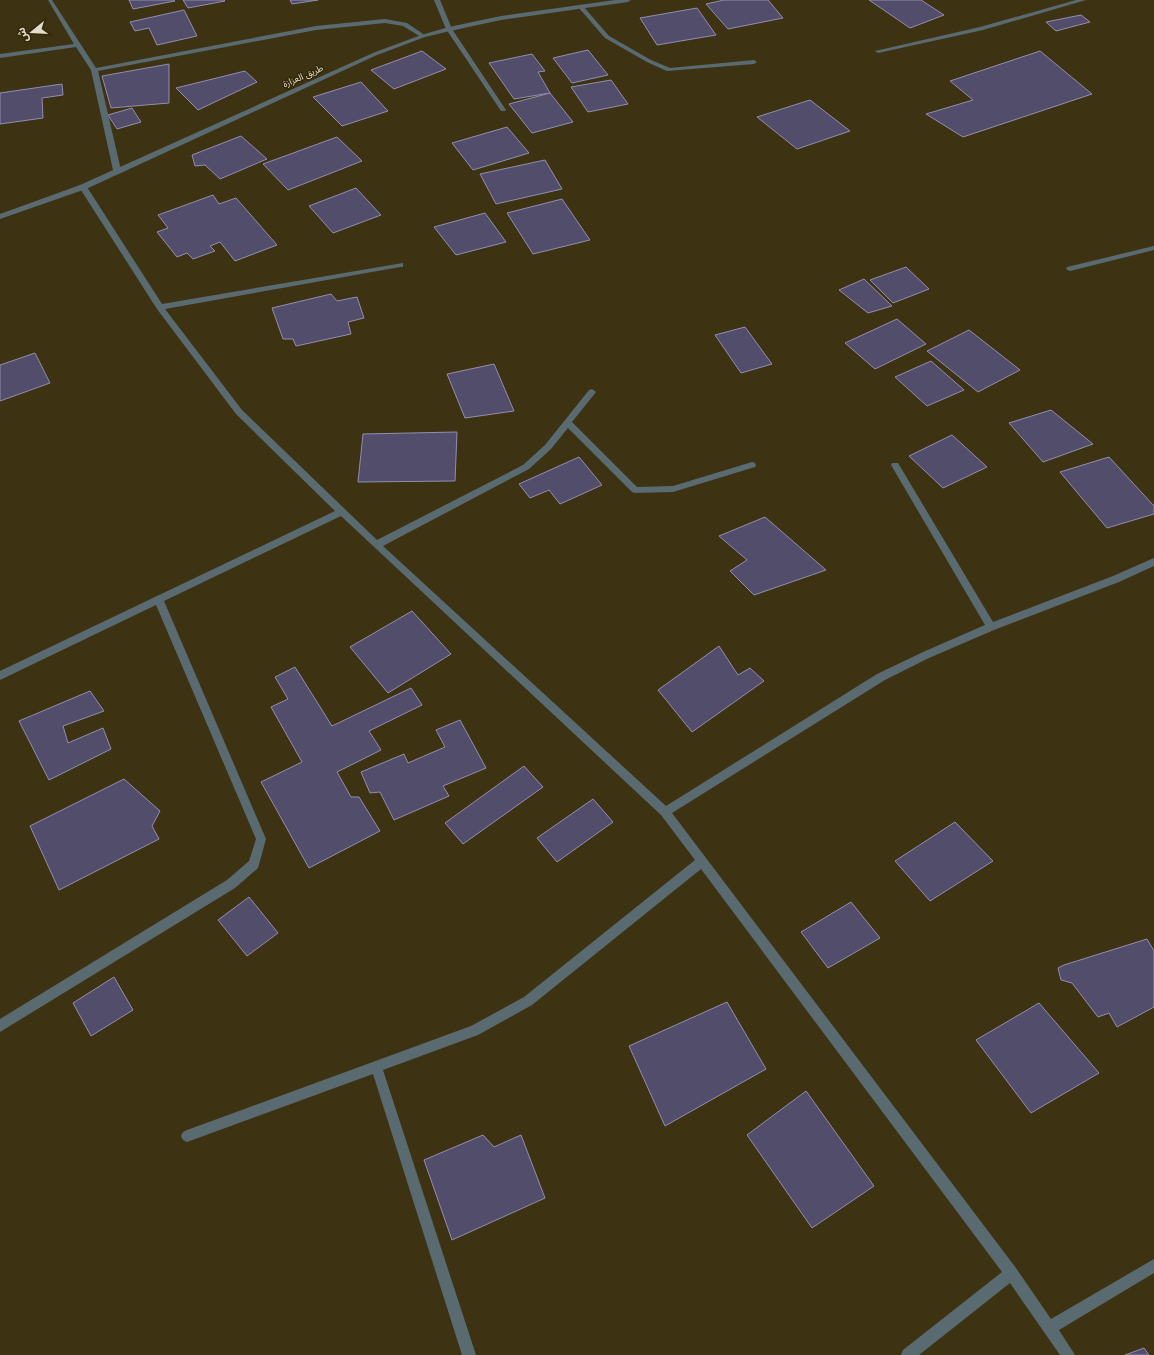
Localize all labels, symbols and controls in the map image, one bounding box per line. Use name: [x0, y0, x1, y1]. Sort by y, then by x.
north arrow: [12, 12, 52, 52]
text: ش: [14, 26, 31, 44]
street label: طريق العزازة: [281, 63, 325, 90]

